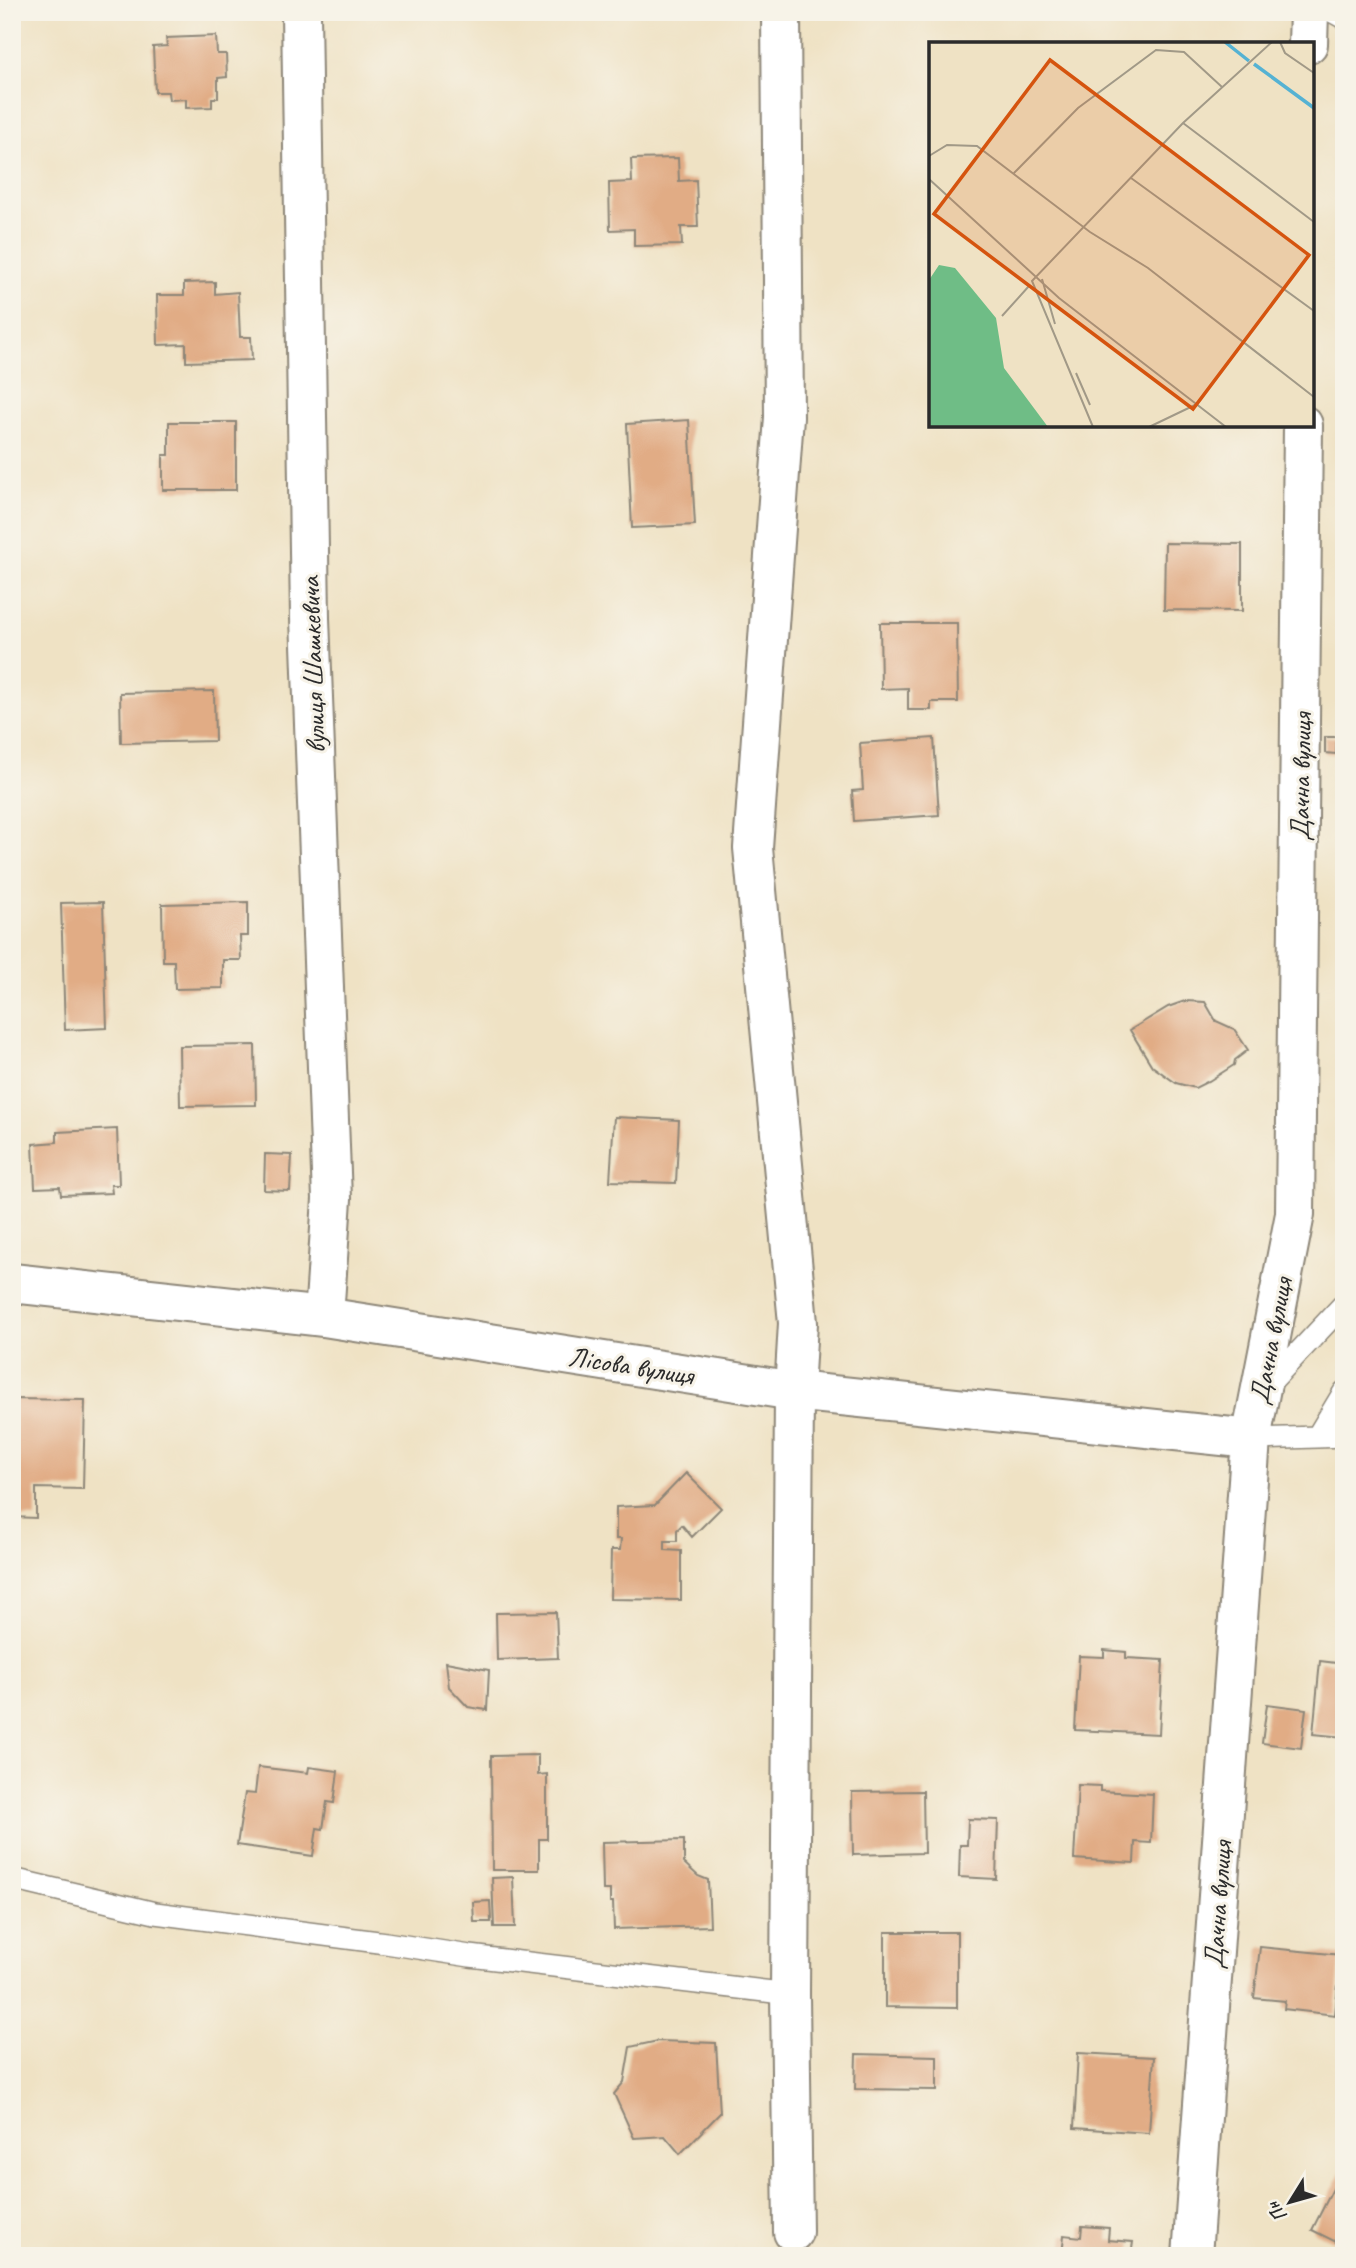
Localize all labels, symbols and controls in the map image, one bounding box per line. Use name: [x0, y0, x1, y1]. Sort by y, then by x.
inset map: [929, 42, 1314, 427]
street label: вулиця Шашкевича: [292, 574, 333, 754]
street label: Дачна вулиця: [1282, 710, 1319, 841]
street label: Дачна вулиця: [1241, 1273, 1300, 1407]
street label: Лісова вулиця: [566, 1338, 698, 1393]
street label: Дачна вулиця: [1196, 1838, 1240, 1970]
north arrow: [1254, 2166, 1324, 2236]
text: Пн: [1261, 2195, 1293, 2227]

